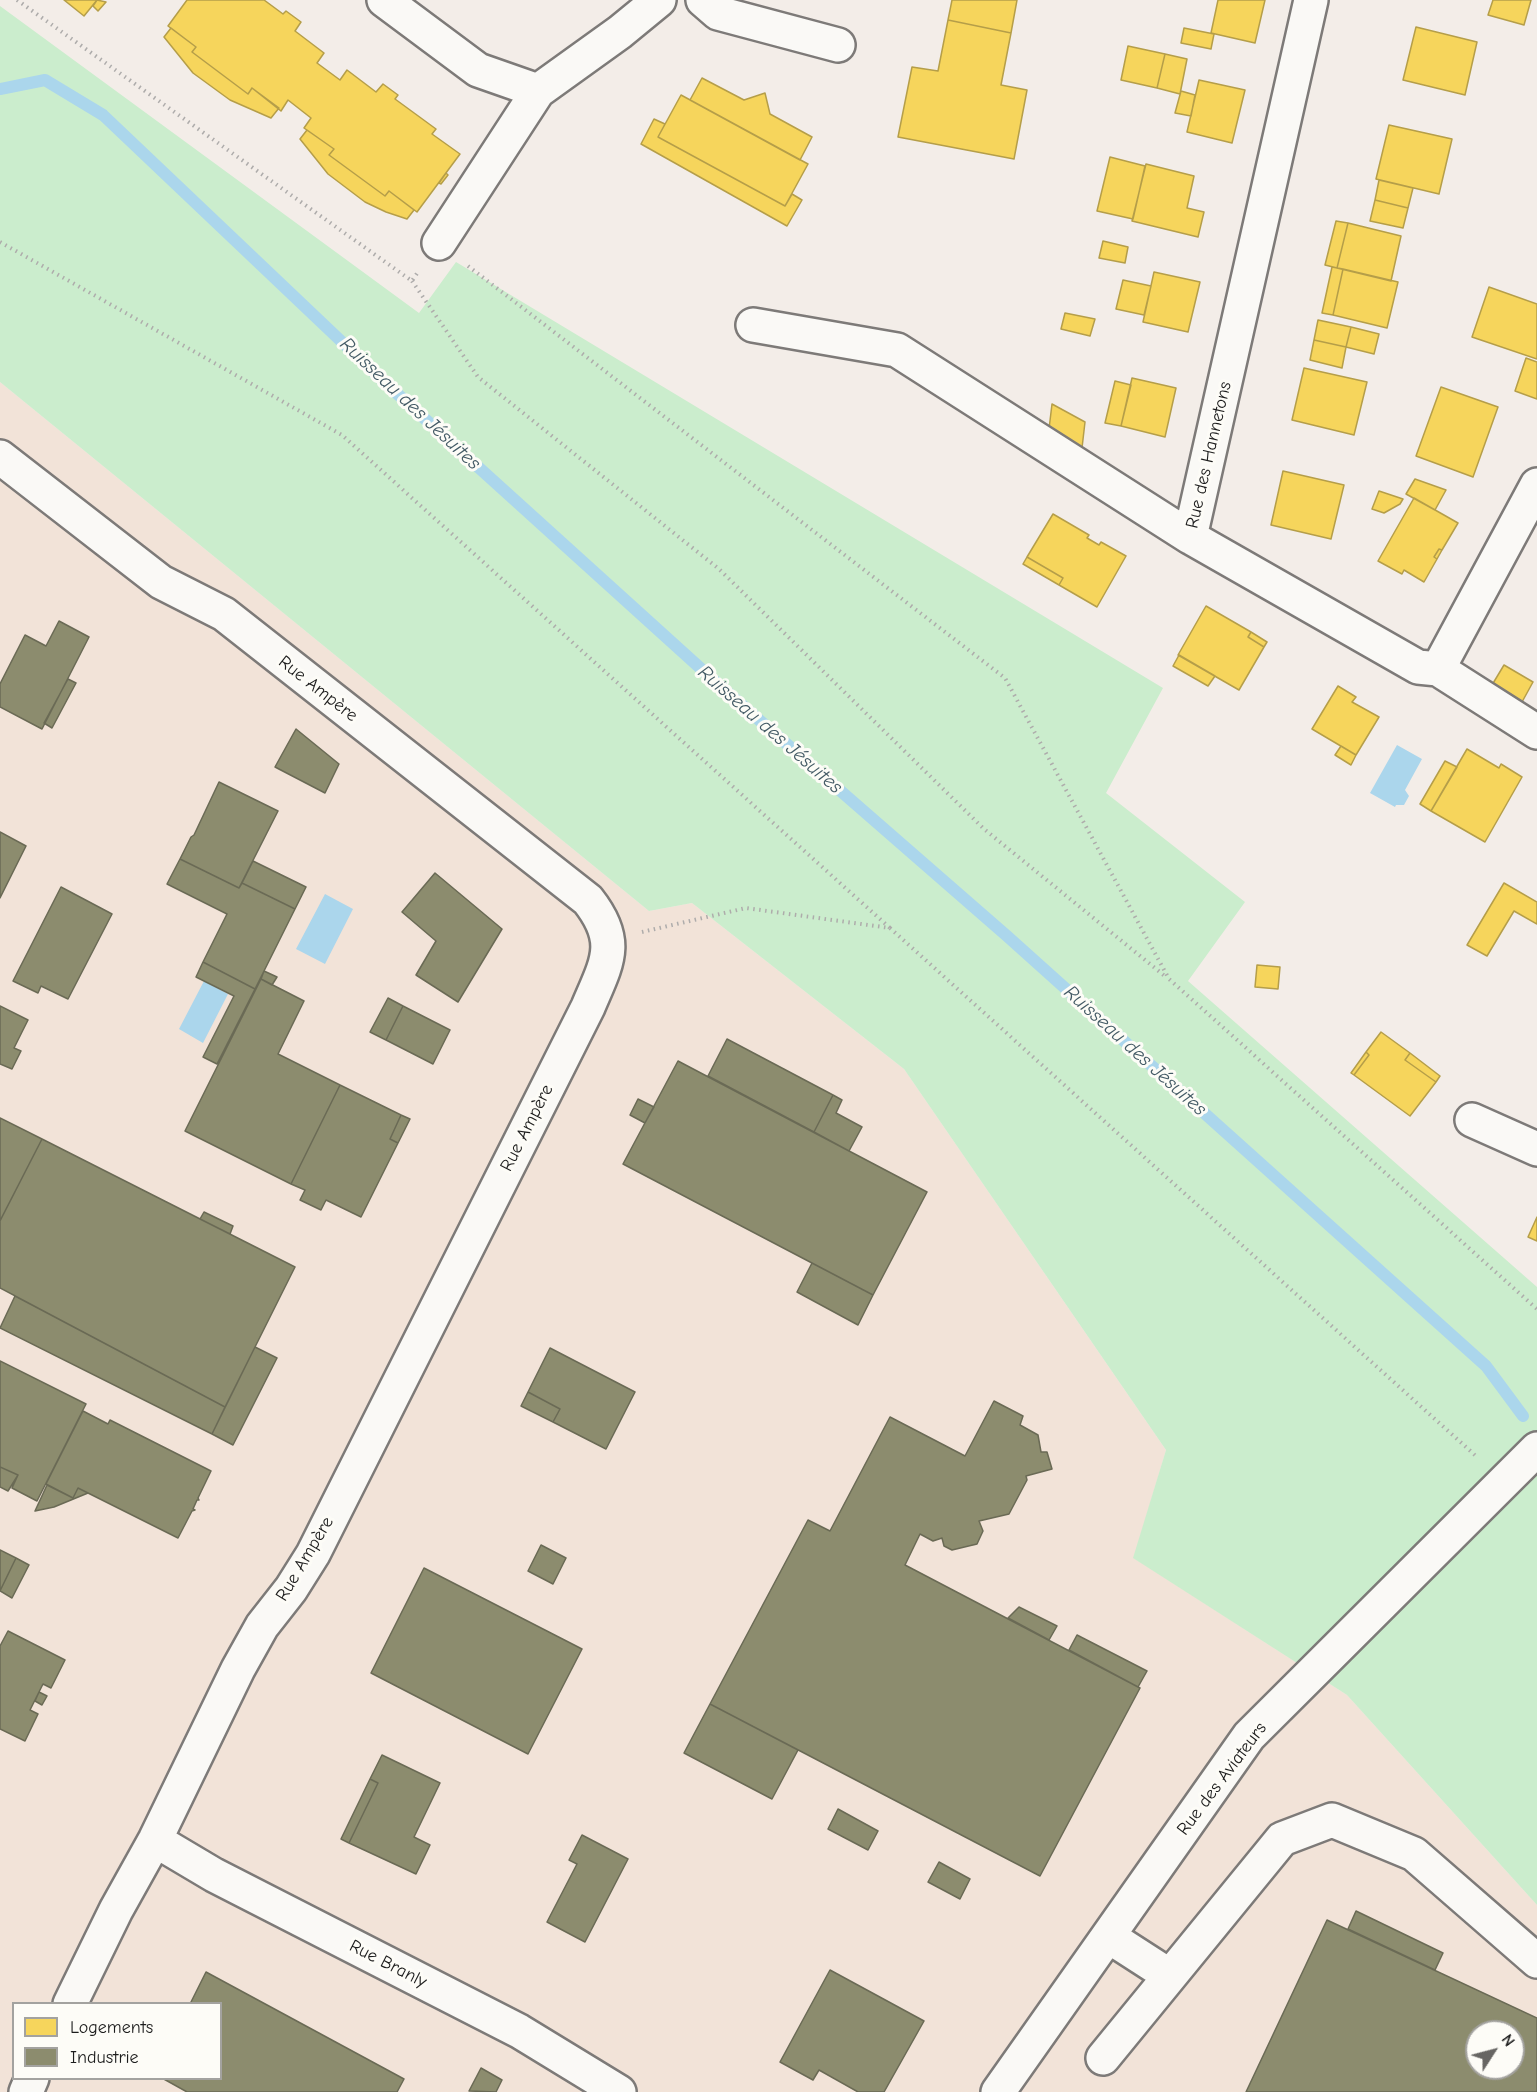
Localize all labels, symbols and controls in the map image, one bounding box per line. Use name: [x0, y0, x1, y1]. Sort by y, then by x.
water label: Ruisseau des Jésuites: [335, 333, 485, 475]
street label: Rue des Hannetons: [1182, 380, 1236, 530]
street label: Rue Ampère: [274, 651, 362, 727]
water label: Ruisseau des Jésuites: [693, 661, 847, 799]
water label: Ruisseau des Jésuites: [1059, 981, 1211, 1121]
street label: Rue Ampère: [496, 1081, 558, 1175]
street label: Rue Ampère: [271, 1513, 339, 1605]
street label: Rue des Aviateurs: [1172, 1718, 1272, 1840]
street label: Rue Branly: [346, 1935, 430, 1993]
legend: [12, 2002, 222, 2080]
text: Logements: [70, 2017, 153, 2038]
north arrow: [1465, 2020, 1525, 2080]
text: N: [1498, 2031, 1518, 2050]
text: Industrie: [70, 2047, 139, 2068]

